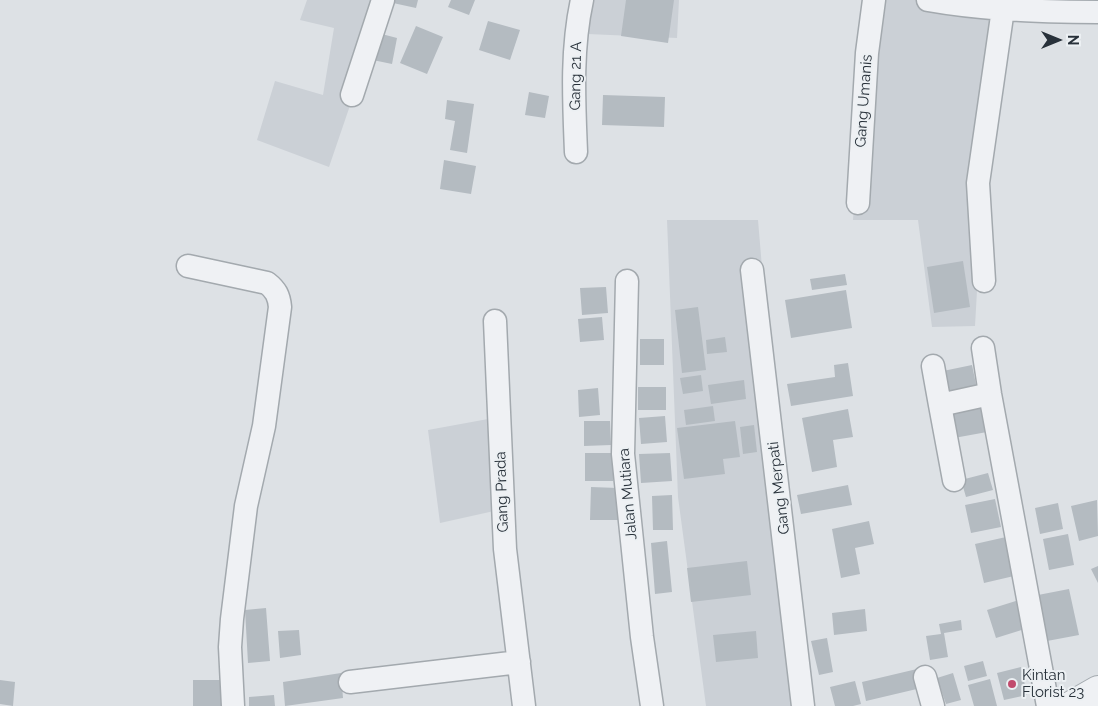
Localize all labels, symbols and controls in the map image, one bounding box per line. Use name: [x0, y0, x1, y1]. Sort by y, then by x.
north arrow: [1033, 15, 1083, 65]
text: N: [1065, 35, 1081, 45]
street label: Gang 21 A: [566, 41, 586, 111]
street label: Gang Umanis: [852, 54, 876, 148]
street label: Gang Merpati: [764, 440, 794, 536]
street label: Jalan Mutiara: [615, 447, 641, 541]
street label: Gang Prada: [492, 451, 512, 533]
place label: Kintan Florist 23: [1022, 666, 1084, 701]
marker: Kintan Florist 23: [1006, 678, 1018, 690]

